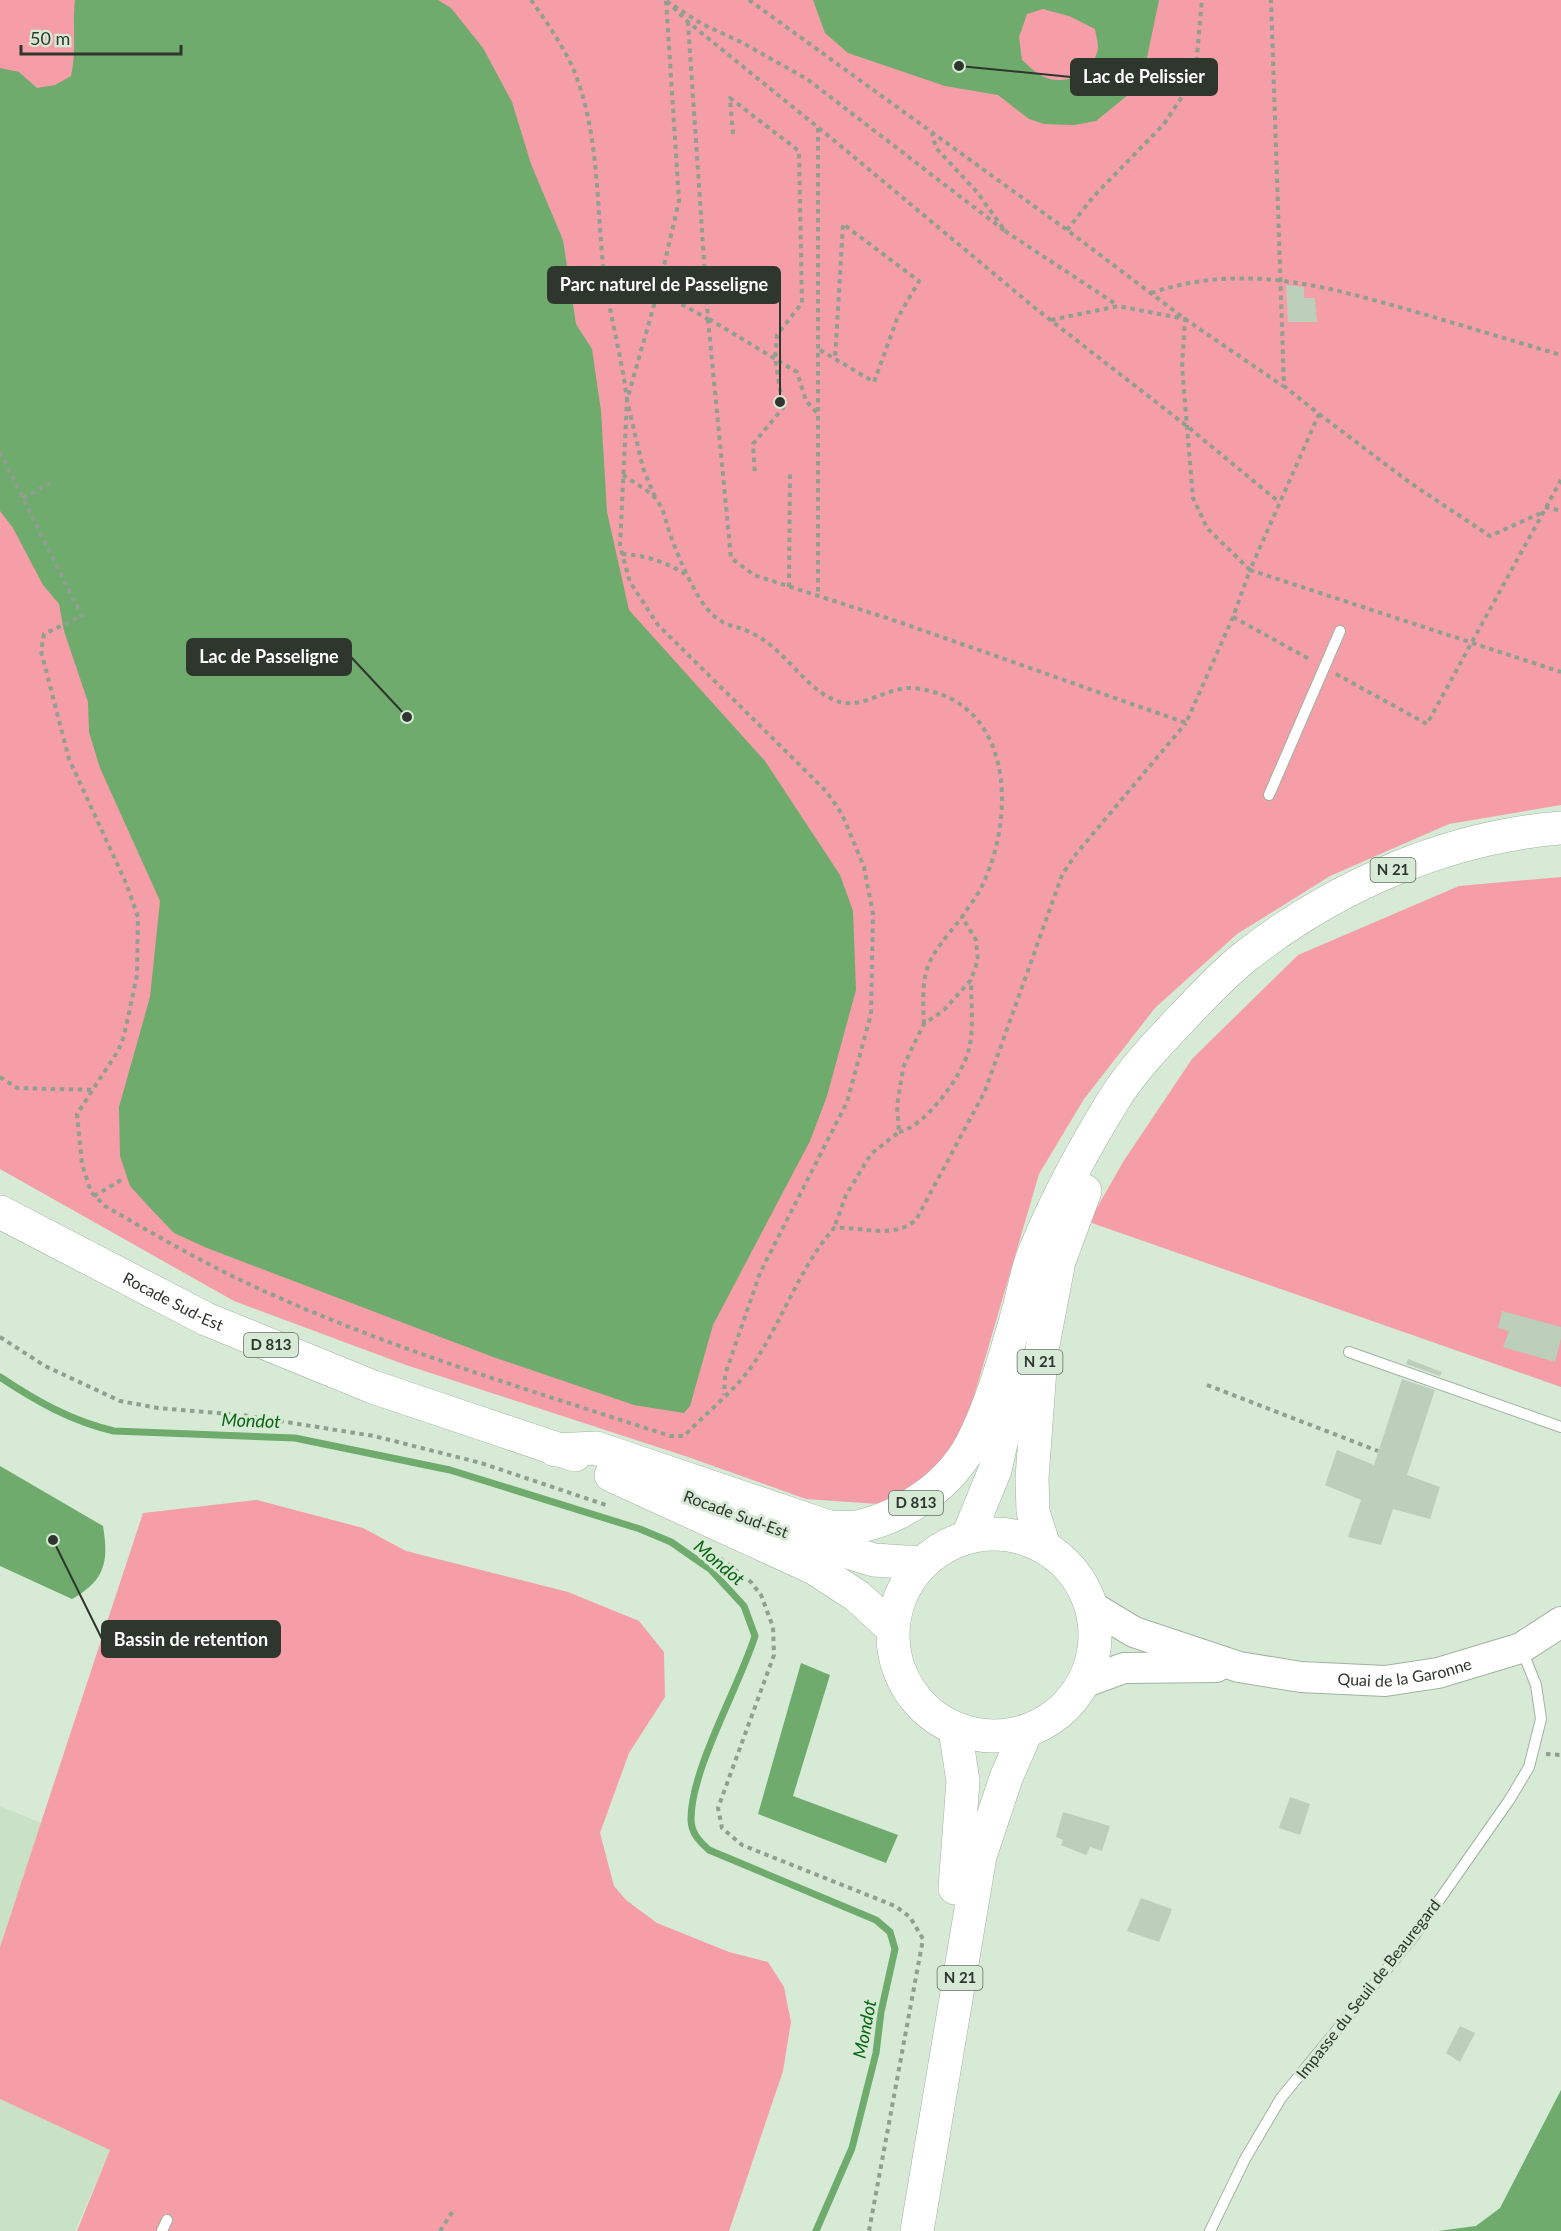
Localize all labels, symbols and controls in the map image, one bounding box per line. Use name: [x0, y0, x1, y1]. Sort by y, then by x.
scale bar: [21, 18, 182, 56]
text: 50 m: [30, 27, 70, 49]
callout: Lac de Pelissier: [1071, 59, 1217, 95]
text: Lac de Pelissier: [1083, 65, 1205, 87]
callout: Parc naturel de Passeligne: [548, 267, 780, 303]
text: Parc naturel de Passeligne: [560, 273, 769, 295]
callout: Lac de Passeligne: [187, 639, 351, 675]
text: Lac de Passeligne: [199, 645, 339, 667]
road number: N 21: [1370, 858, 1416, 882]
street label: Rocade Sud-Est: [120, 1268, 227, 1334]
road number: D 813: [244, 1333, 298, 1357]
road number: N 21: [1018, 1350, 1062, 1374]
water label: Mondot: [221, 1408, 282, 1432]
street label: Rocade Sud-Est: [681, 1486, 791, 1541]
road number: D 813: [889, 1491, 943, 1515]
water label: Mondot: [690, 1535, 750, 1590]
callout: Bassin de retention: [102, 1621, 280, 1657]
text: Bassin de retention: [114, 1628, 268, 1650]
street label: Quai de la Garonne: [1337, 1654, 1473, 1690]
street label: Impasse du Seuil de Beauregard: [1292, 1895, 1444, 2082]
road number: N 21: [938, 1966, 982, 1990]
water label: Mondot: [848, 1997, 881, 2060]

